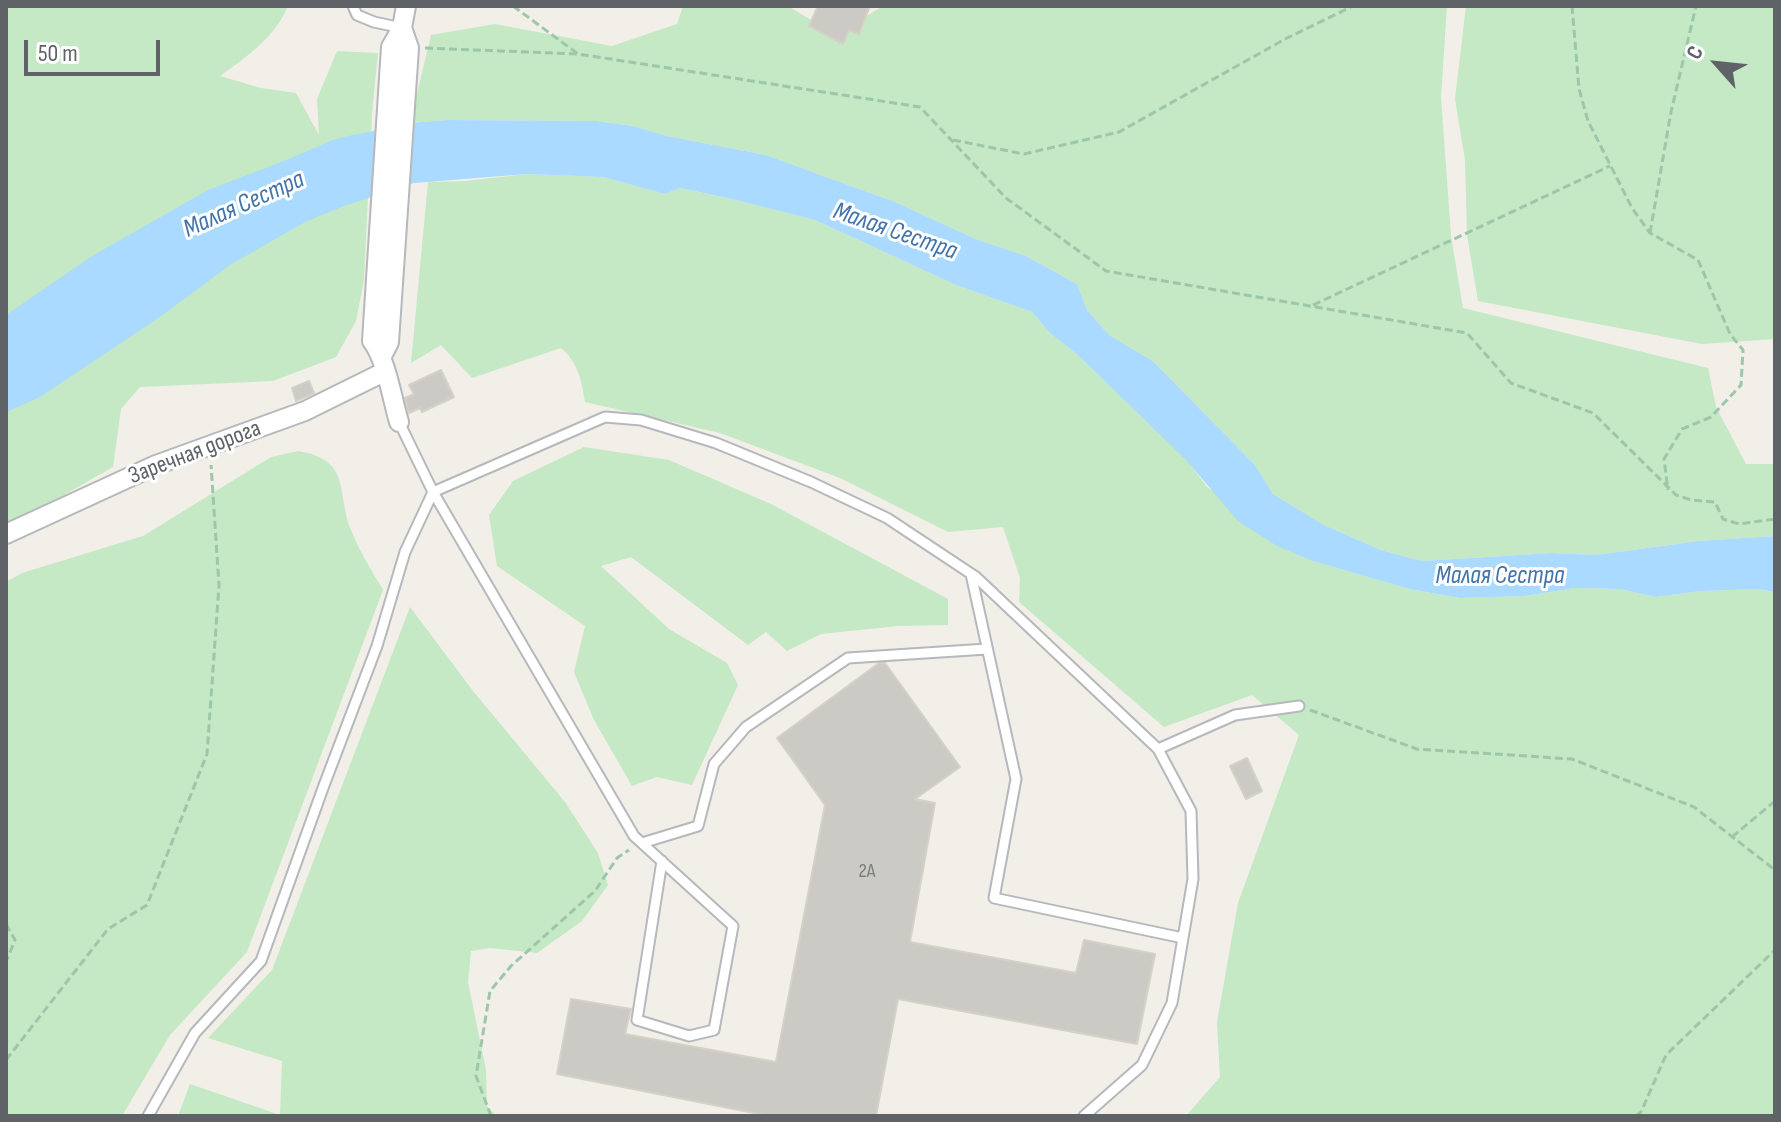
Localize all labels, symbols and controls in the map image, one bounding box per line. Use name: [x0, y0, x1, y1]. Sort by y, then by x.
scale bar: [28, 24, 164, 74]
north arrow: [1677, 24, 1757, 104]
text: 50 m: [38, 39, 78, 68]
text: С: [1681, 42, 1710, 64]
water label: Малая Сестра: [179, 165, 309, 245]
water label: Малая Сестра: [829, 196, 961, 268]
street label: Заречная дорога: [125, 415, 265, 491]
water label: Малая Сестра: [1435, 560, 1565, 592]
house number: 2А: [859, 860, 875, 884]

